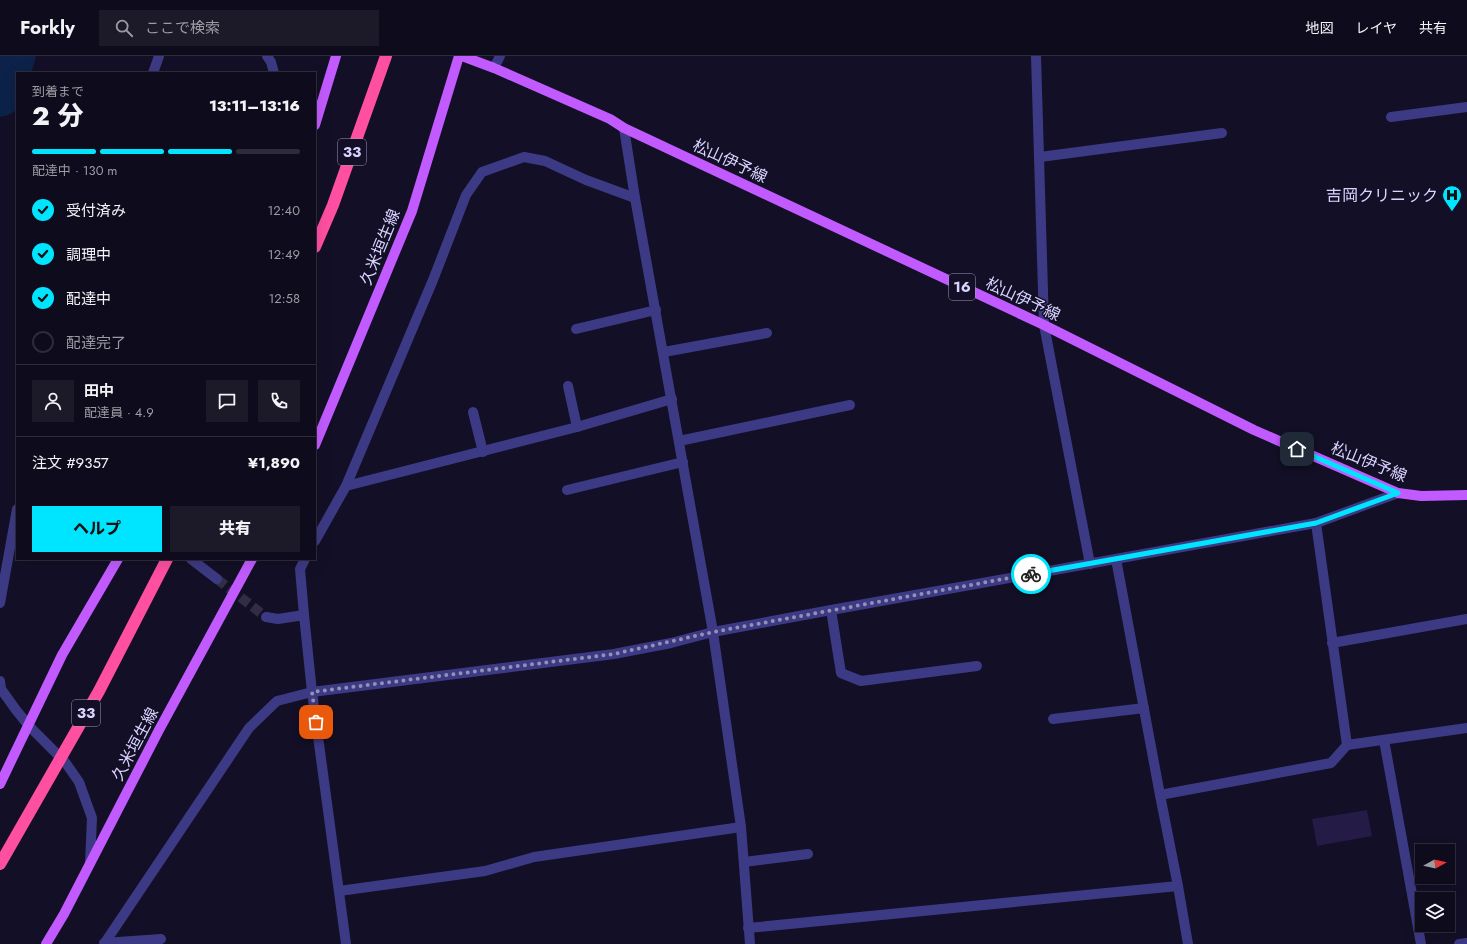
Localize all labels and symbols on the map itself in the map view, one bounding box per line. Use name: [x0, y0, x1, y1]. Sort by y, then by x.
street label: 松山伊予線: [689, 134, 771, 188]
road number: 33: [338, 139, 366, 165]
place label: 吉岡クリニック: [1326, 184, 1438, 207]
hospital icon: 吉岡クリニック: [1441, 184, 1463, 212]
street label: 久米垣生線: [354, 206, 406, 288]
street label: 松山伊予線: [982, 272, 1064, 326]
road number: 16: [949, 274, 975, 300]
pin: [1280, 432, 1314, 466]
street label: 松山伊予線: [1328, 436, 1410, 488]
courier: [1011, 554, 1051, 594]
road number: 33: [72, 700, 100, 726]
street label: 久米垣生線: [106, 703, 164, 785]
pin: [299, 705, 333, 739]
north arrow: [1415, 844, 1455, 884]

